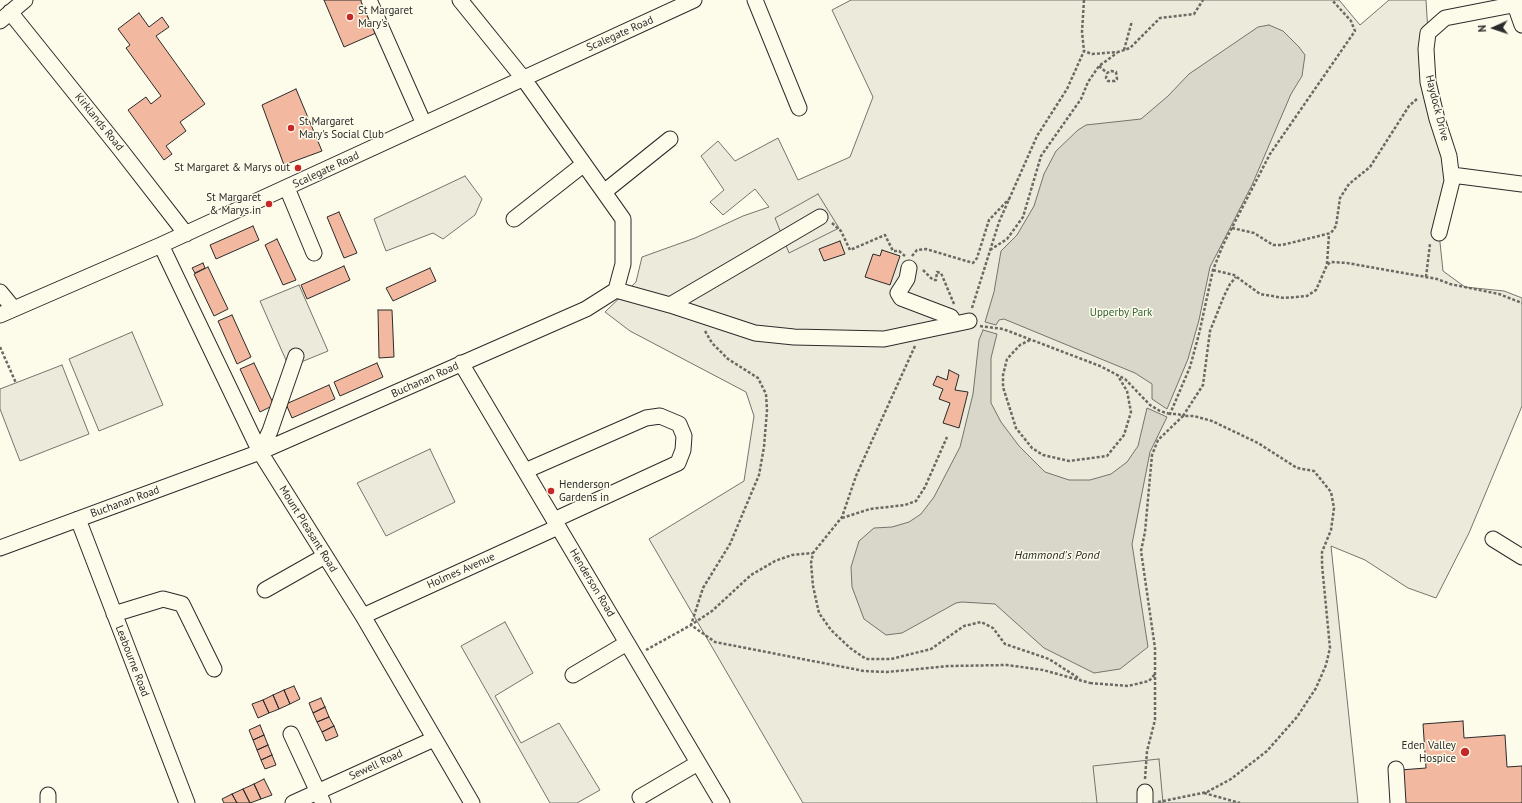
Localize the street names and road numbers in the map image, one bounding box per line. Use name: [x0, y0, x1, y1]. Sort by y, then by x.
street label: Scalegate Road: [585, 13, 655, 55]
street label: Haydock Drive: [1422, 74, 1452, 142]
street label: Kirklands Road: [72, 91, 126, 153]
street label: Scalegate Road: [291, 149, 361, 191]
street label: Buchanan Road: [389, 359, 461, 401]
street label: Buchanan Road: [89, 483, 161, 521]
street label: Mount Pleasant Road: [276, 483, 340, 575]
street label: Henderson Road: [567, 547, 617, 619]
street label: Holmes Avenue: [425, 550, 497, 592]
street label: Leabourne Road: [112, 623, 152, 699]
street label: Sewell Road: [347, 747, 405, 783]

